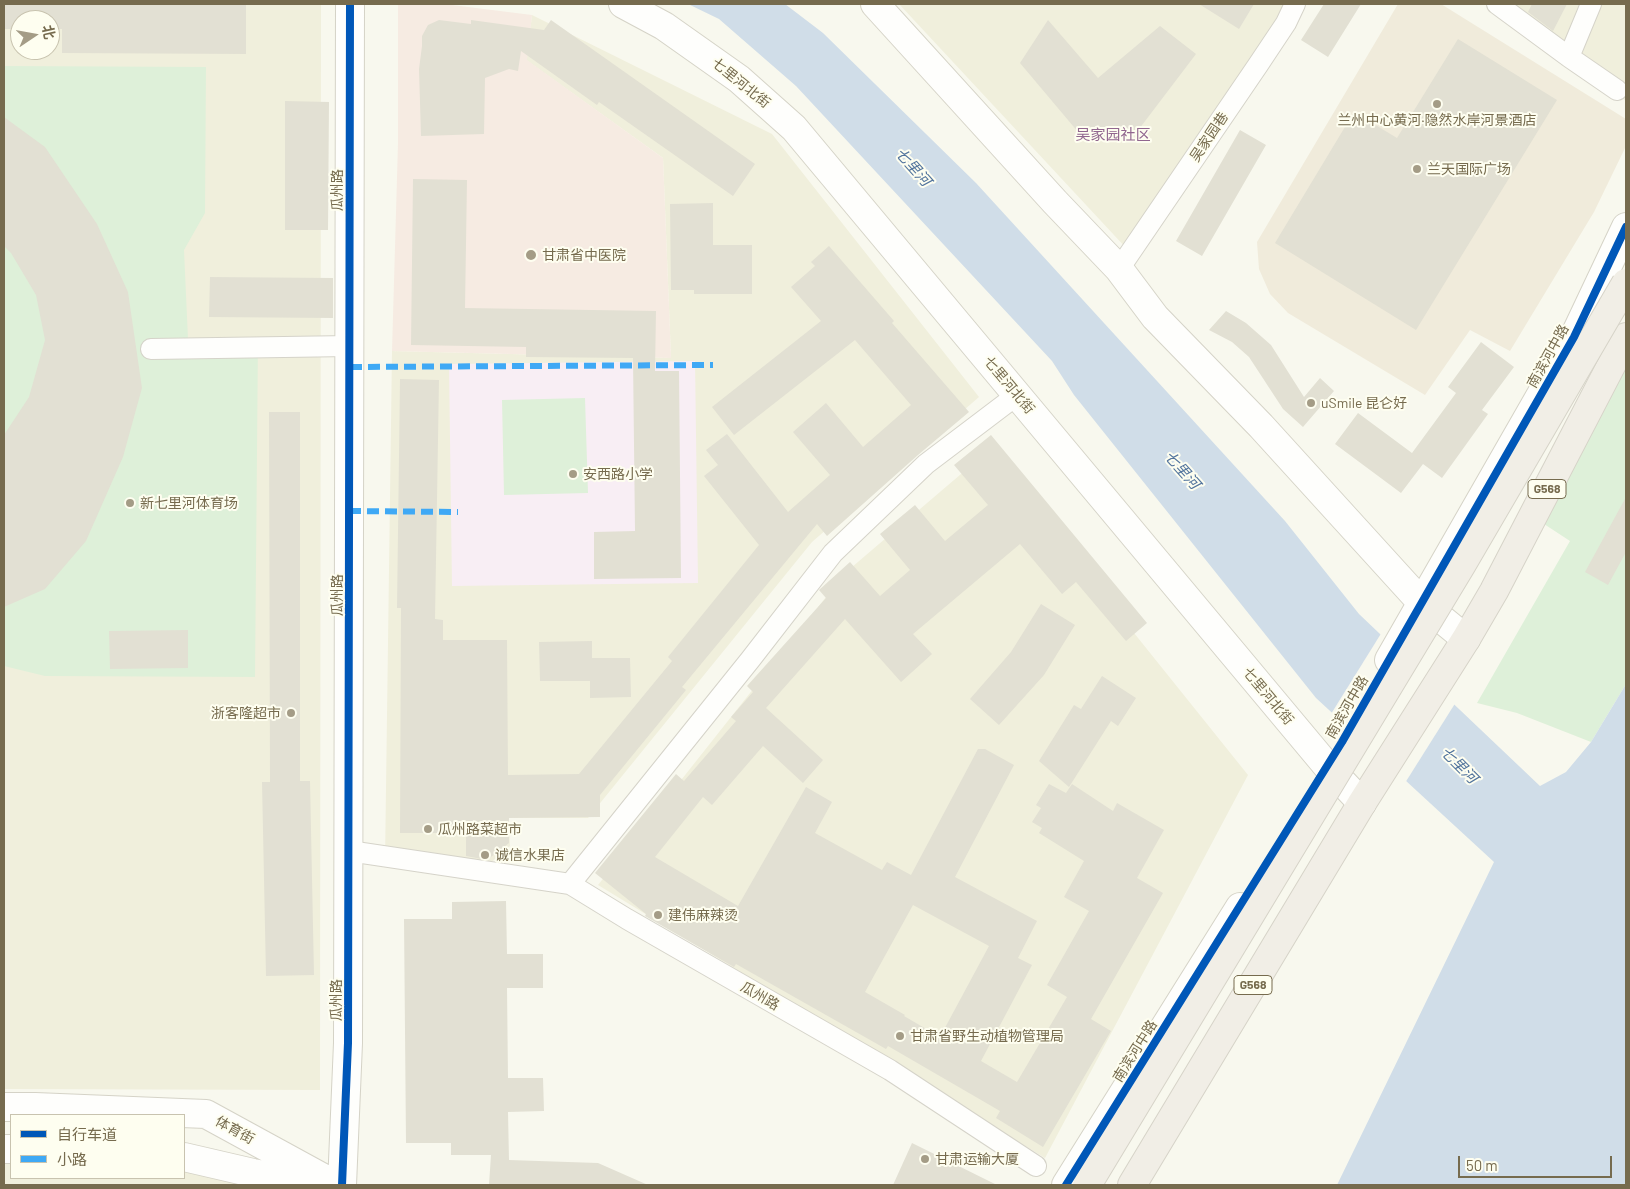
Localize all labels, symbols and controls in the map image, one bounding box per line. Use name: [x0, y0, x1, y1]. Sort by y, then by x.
north arrow: [10, 10, 60, 60]
text: 北: [39, 23, 59, 41]
street label: 七里河北街: [709, 54, 773, 112]
marker: 兰州中心黄河·隐然水岸河景酒店: [1431, 98, 1443, 110]
street label: 吴家园巷: [1186, 109, 1232, 165]
place label: 兰州中心黄河·隐然水岸河景酒店: [1338, 112, 1536, 128]
district label: 吴家园社区: [1076, 126, 1150, 144]
water label: 七里河: [891, 144, 935, 190]
place label: 兰天国际广场: [1427, 161, 1511, 177]
marker: 兰天国际广场: [1411, 163, 1423, 175]
street label: 瓜州路: [329, 169, 345, 211]
place label: 甘肃省中医院: [542, 247, 626, 263]
marker: 甘肃省中医院: [524, 248, 538, 262]
street label: 南滨河中路: [1524, 321, 1572, 391]
street label: 七里河北街: [980, 353, 1038, 417]
place label: uSmile 昆仑好: [1321, 395, 1407, 411]
marker: uSmile 昆仑好: [1305, 397, 1317, 409]
water label: 七里河: [1160, 447, 1204, 493]
place label: 安西路小学: [583, 466, 653, 482]
marker: 安西路小学: [567, 468, 579, 480]
road number: G568: [1528, 479, 1566, 498]
place label: 新七里河体育场: [140, 495, 238, 511]
marker: 新七里河体育场: [124, 497, 136, 509]
street label: 瓜州路: [329, 574, 345, 616]
street label: 七里河北街: [1239, 664, 1297, 728]
street label: 南滨河中路: [1322, 672, 1372, 742]
place label: 浙客隆超市: [211, 705, 281, 721]
marker: 浙客隆超市: [285, 707, 297, 719]
water label: 七里河: [1437, 743, 1481, 787]
place label: 瓜州路菜超市: [438, 821, 522, 837]
marker: 瓜州路菜超市: [422, 823, 434, 835]
place label: 诚信水果店: [495, 847, 565, 863]
marker: 诚信水果店: [479, 849, 491, 861]
place label: 建伟麻辣烫: [668, 907, 738, 923]
marker: 建伟麻辣烫: [652, 909, 664, 921]
road number: G568: [1234, 976, 1272, 994]
street label: 瓜州路: [738, 978, 782, 1014]
street label: 瓜州路: [328, 979, 344, 1021]
street label: 南滨河中路: [1109, 1017, 1161, 1085]
place label: 甘肃省野生动植物管理局: [910, 1028, 1064, 1044]
marker: 甘肃省野生动植物管理局: [894, 1030, 906, 1042]
street label: 体育街: [213, 1112, 257, 1148]
legend: [10, 1114, 185, 1179]
text: 自行车道: [57, 1125, 117, 1143]
scale bar: [1460, 1146, 1614, 1178]
text: 小路: [57, 1150, 87, 1168]
place label: 甘肃运输大厦: [935, 1151, 1019, 1167]
marker: 甘肃运输大厦: [919, 1153, 931, 1165]
text: 50 m: [1466, 1156, 1498, 1174]

